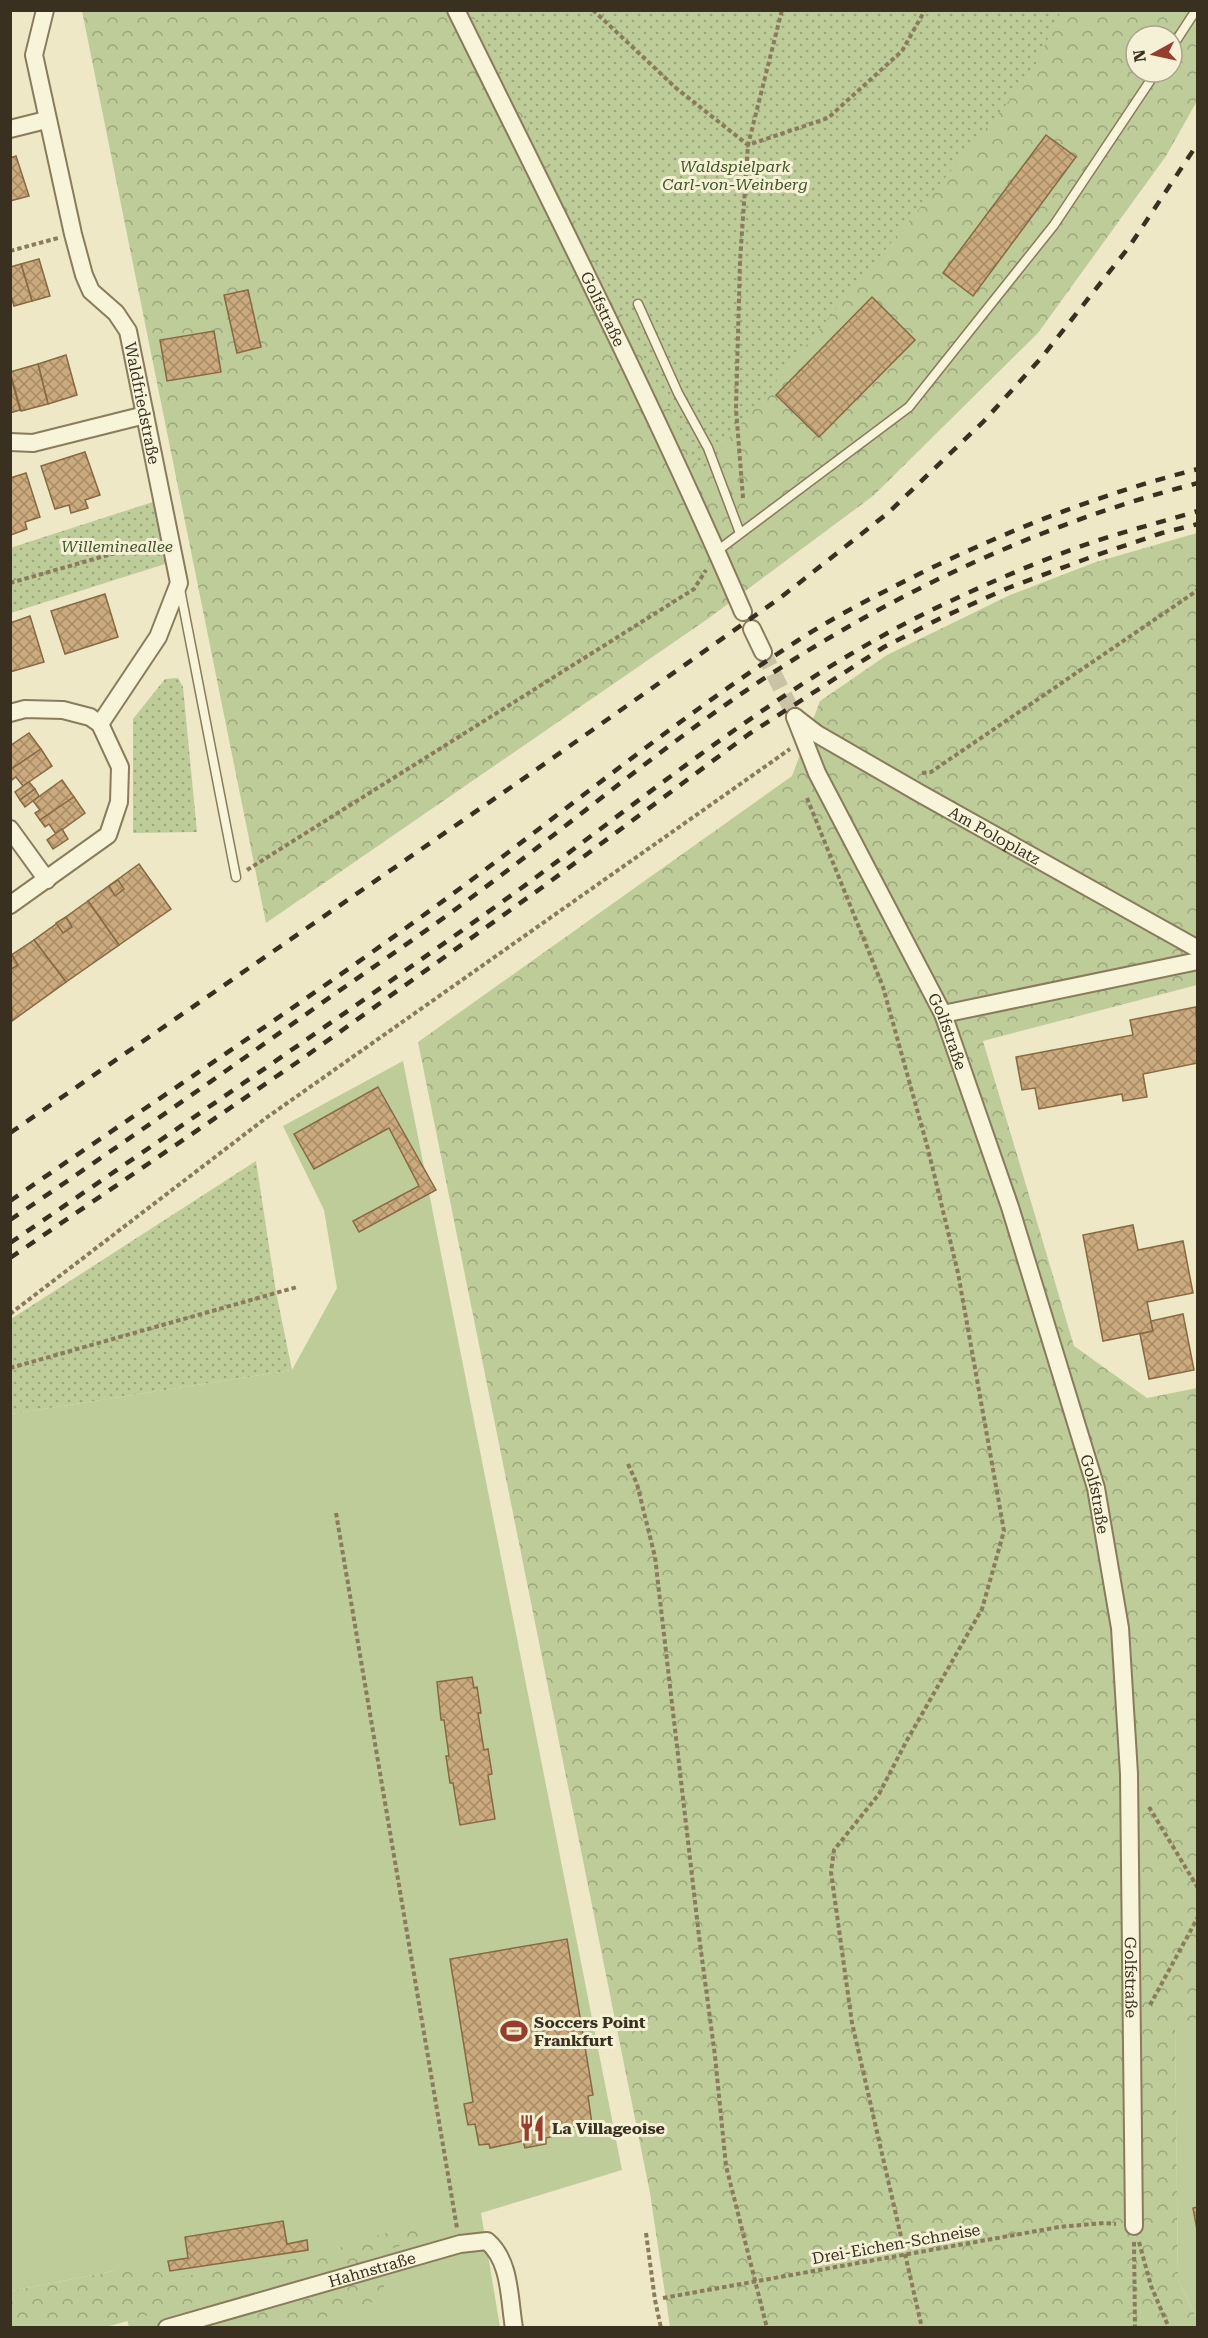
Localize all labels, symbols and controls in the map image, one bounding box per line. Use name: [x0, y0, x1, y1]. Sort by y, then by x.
north arrow: [1124, 24, 1184, 84]
text: N: [1129, 49, 1150, 63]
park label: Waldspielpark Carl-von-Weinberg: [662, 157, 808, 194]
street label: Golfstraße: [577, 268, 629, 350]
street label: Waldfriedstraße: [121, 341, 164, 466]
park label: Willemineallee: [61, 537, 173, 556]
street label: Am Poloplatz: [945, 802, 1044, 869]
street label: Golfstraße: [924, 989, 971, 1073]
street label: Golfstraße: [1077, 1452, 1113, 1535]
street label: Golfstraße: [1121, 1937, 1141, 2018]
place label: Soccers Point Frankfurt: [534, 2013, 646, 2050]
sports icon: Soccers Point Frankfurt: [499, 2016, 529, 2046]
restaurant icon: La Villageoise: [517, 2113, 547, 2143]
place label: La Villageoise: [552, 2119, 665, 2138]
street label: Drei-Eichen-Schneise: [810, 2220, 982, 2268]
street label: Hahnstraße: [326, 2248, 418, 2291]

